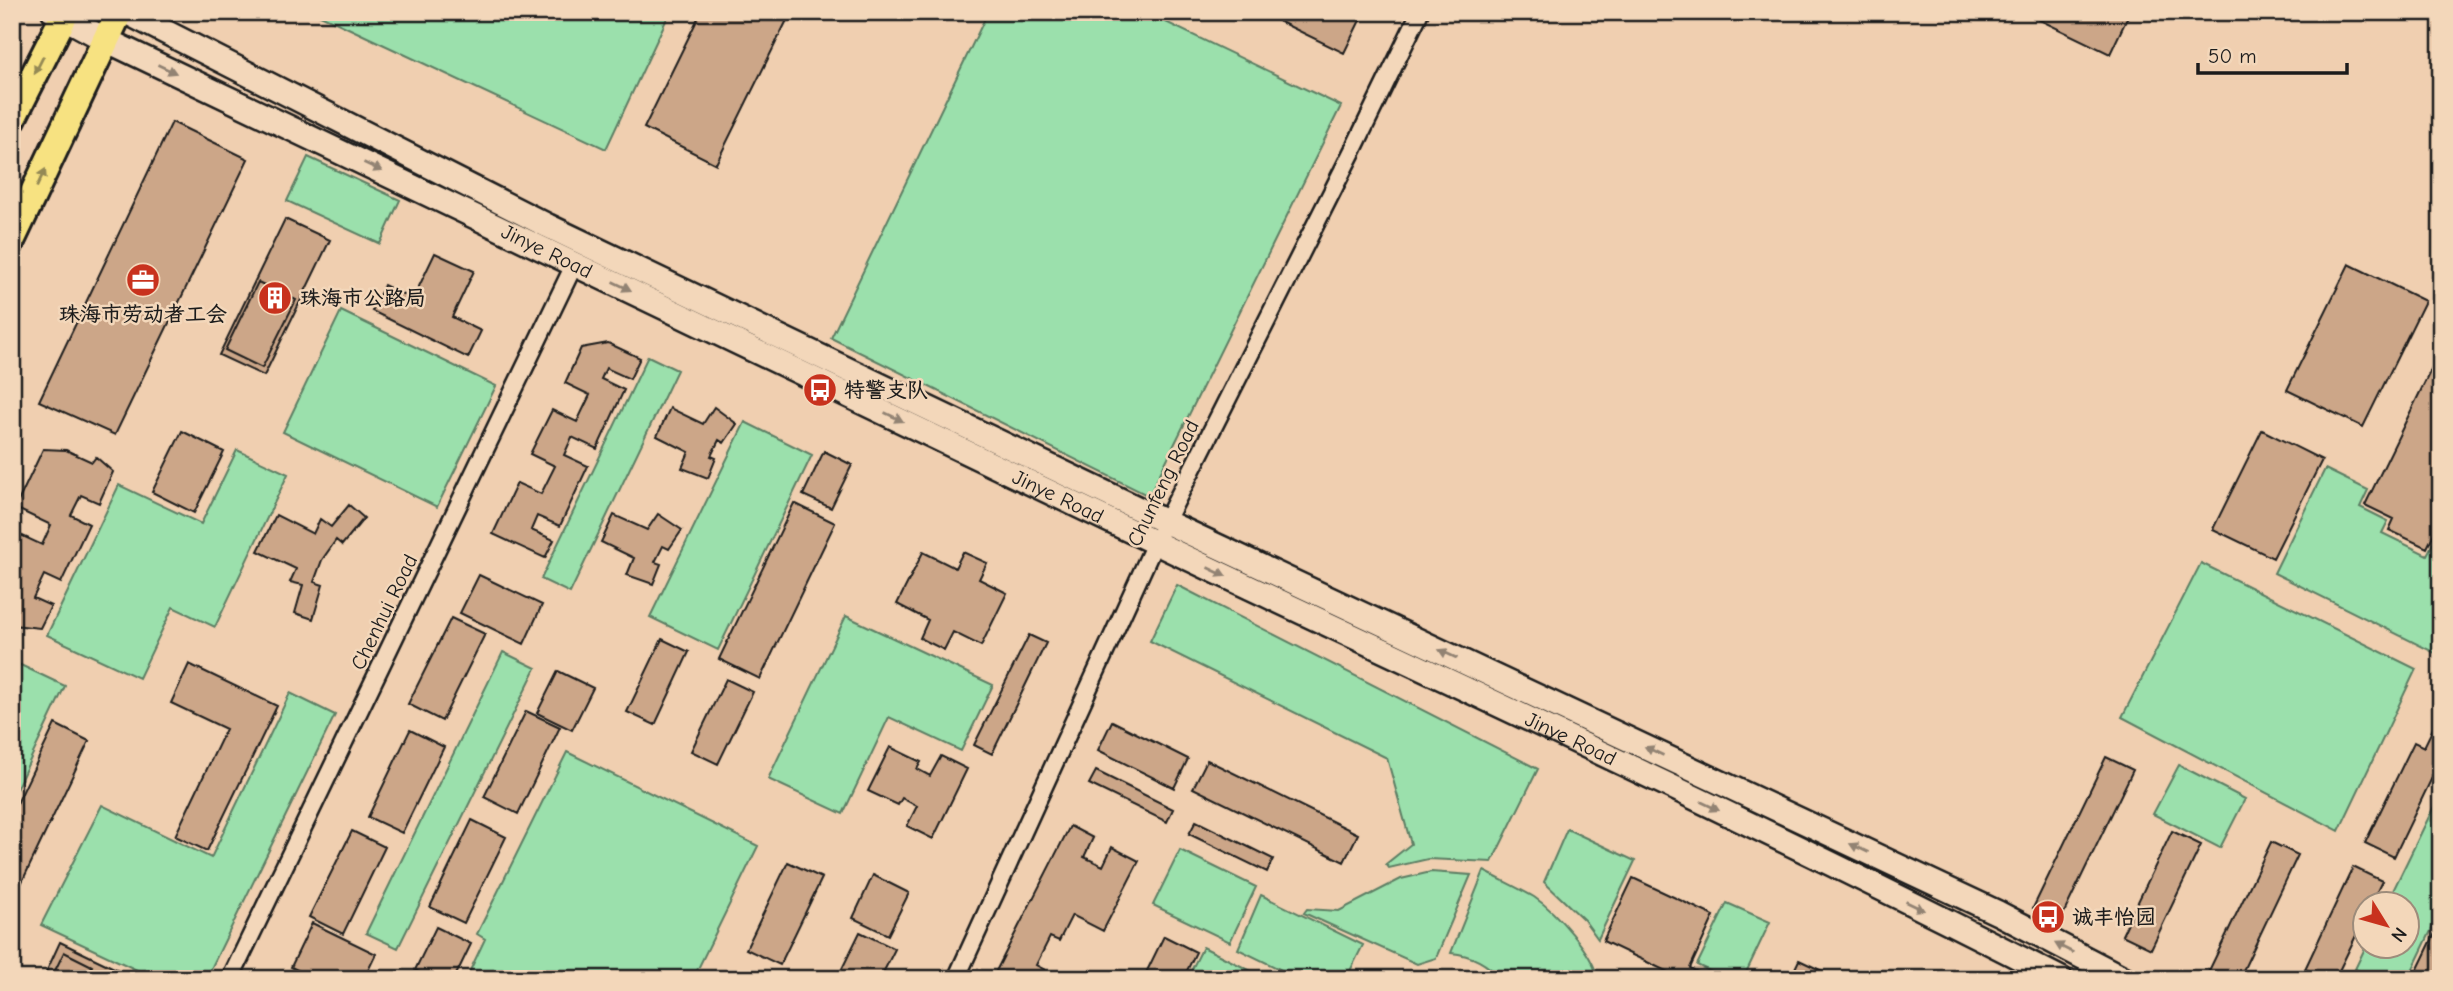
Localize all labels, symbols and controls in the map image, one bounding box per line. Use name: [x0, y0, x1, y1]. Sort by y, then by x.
scale bar: [2198, 32, 2346, 76]
text: 50 m: [2208, 44, 2257, 68]
one-way arrow: [33, 55, 44, 75]
one-way arrow: [157, 64, 177, 75]
one-way arrow: [363, 161, 383, 173]
one-way arrow: [36, 167, 47, 188]
street label: Jinye Road: [498, 219, 596, 283]
office icon: 珠海市劳动者工会: [124, 261, 162, 299]
building icon: 珠海市公路局: [256, 279, 294, 317]
one-way arrow: [612, 280, 632, 291]
place label: 珠海市公路局: [300, 286, 426, 310]
place label: 珠海市劳动者工会: [59, 302, 227, 326]
bus stop icon: 特警支队: [801, 371, 839, 409]
place label: 特警支队: [844, 378, 928, 402]
one-way arrow: [883, 411, 904, 422]
street label: Chunfeng Road: [1122, 416, 1204, 550]
street label: Jinye Road: [1009, 465, 1108, 528]
street label: Chenhui Road: [346, 550, 422, 674]
one-way arrow: [1207, 566, 1227, 578]
one-way arrow: [1438, 649, 1458, 660]
street label: Jinye Road: [1521, 707, 1620, 771]
one-way arrow: [1643, 746, 1664, 757]
one-way arrow: [1700, 800, 1720, 812]
one-way arrow: [1849, 842, 1869, 854]
north arrow: [2352, 890, 2422, 960]
bus stop icon: 诚丰怡园: [2029, 898, 2067, 936]
one-way arrow: [1905, 900, 1925, 911]
place label: 诚丰怡园: [2072, 905, 2156, 929]
text: N: [2386, 923, 2411, 946]
one-way arrow: [2054, 942, 2074, 953]

